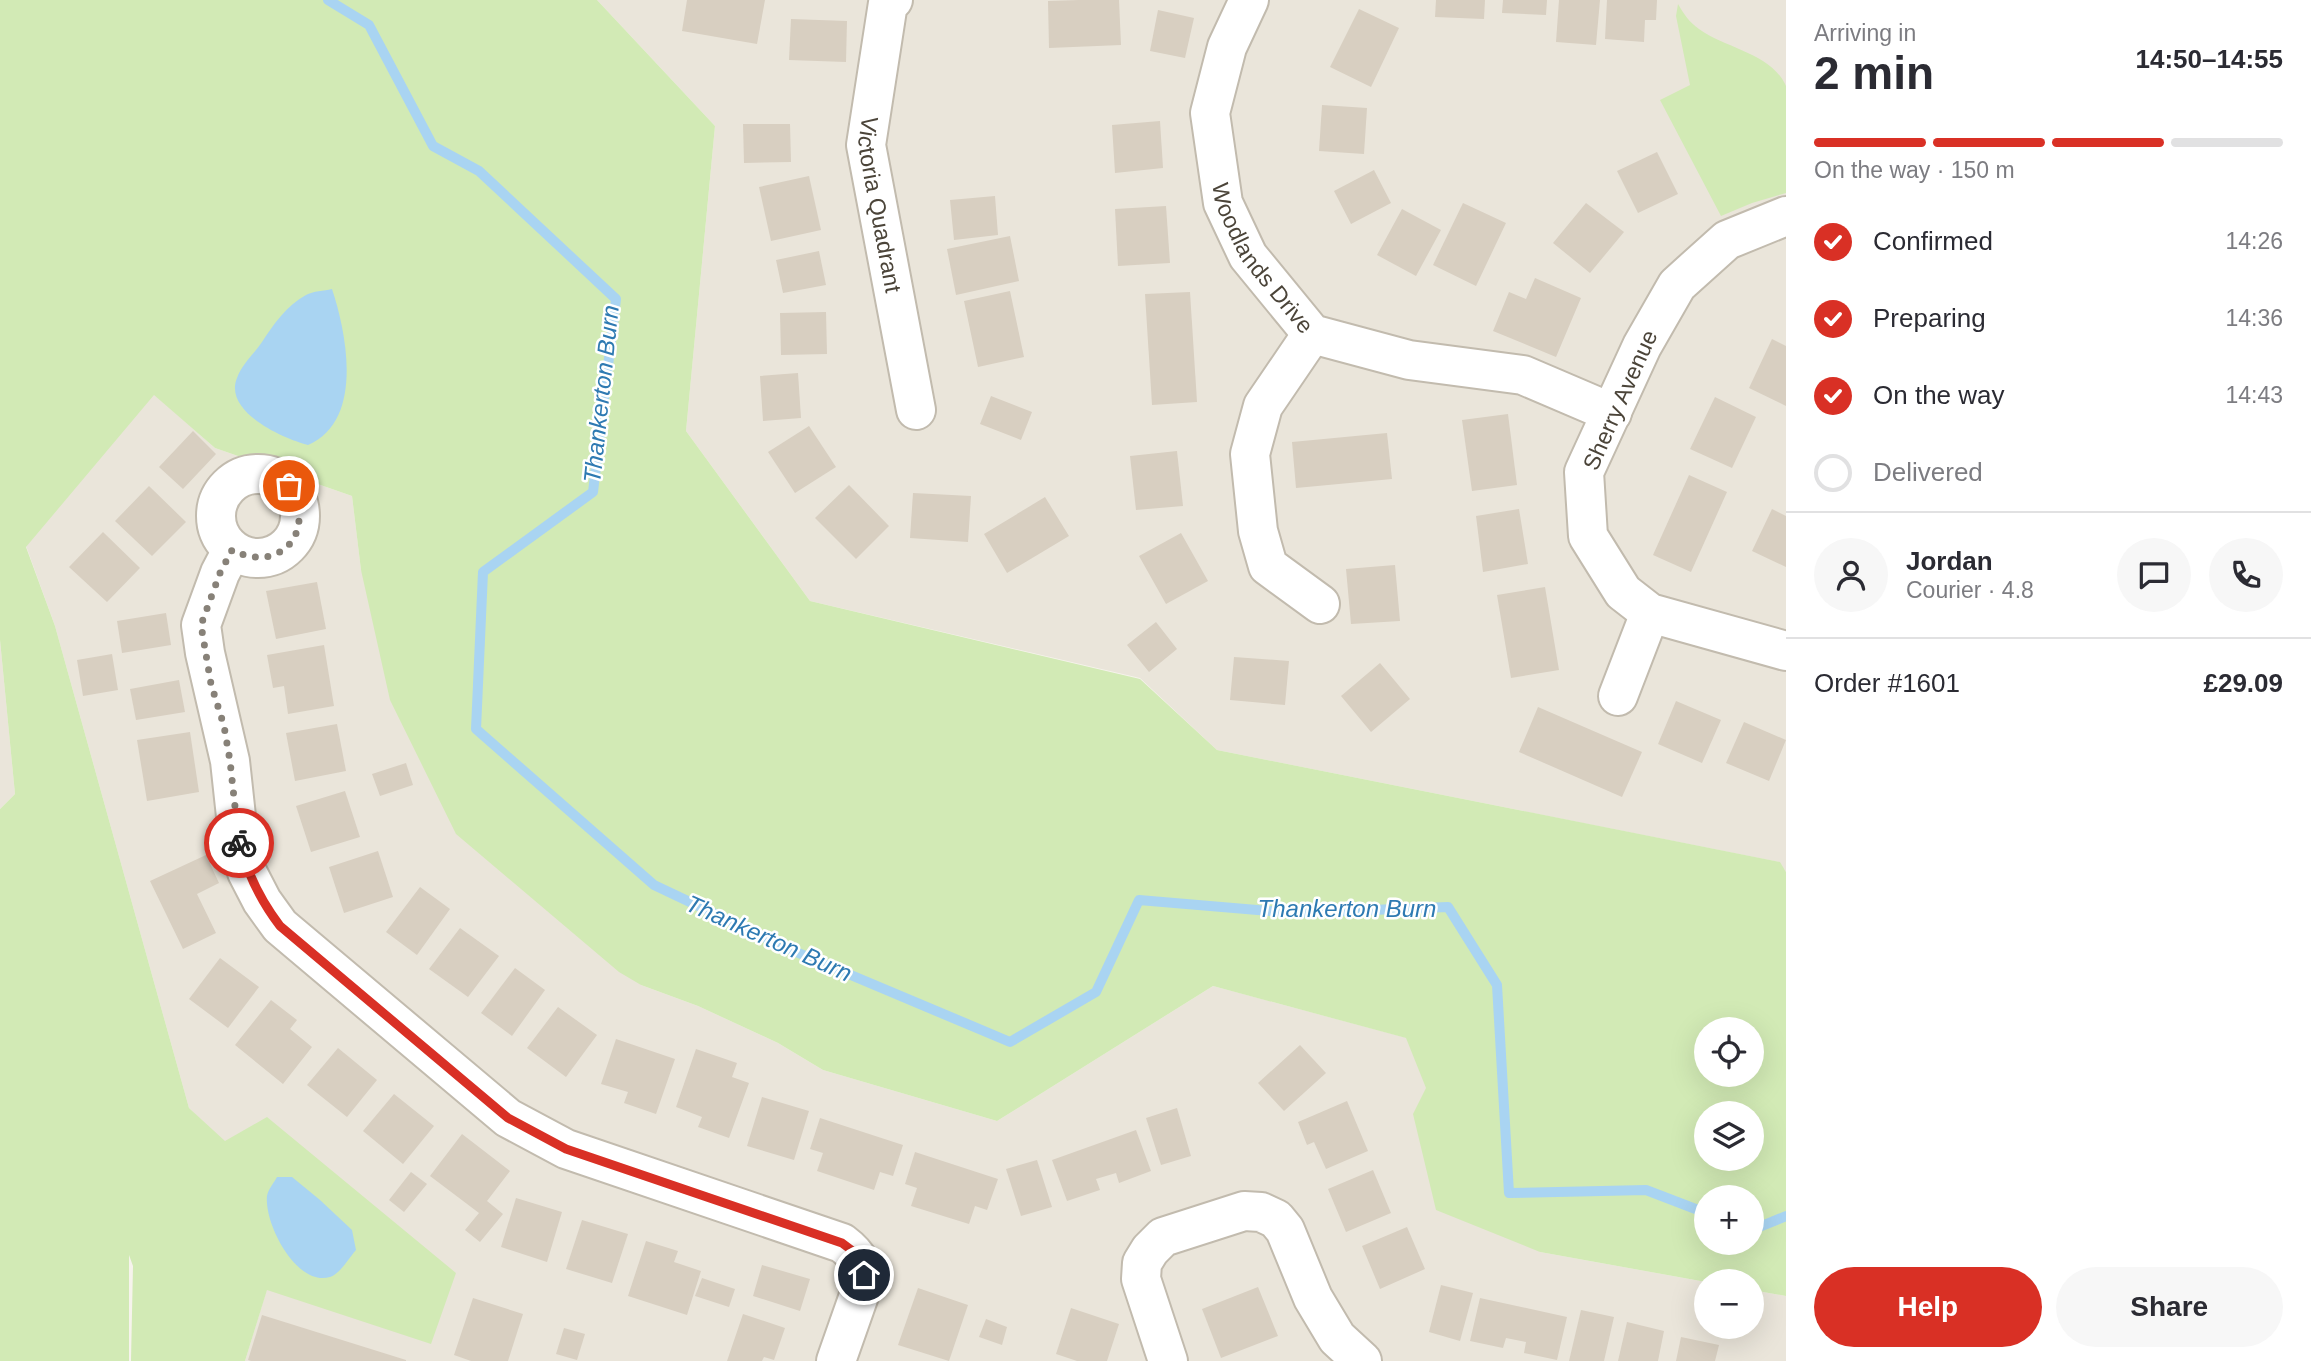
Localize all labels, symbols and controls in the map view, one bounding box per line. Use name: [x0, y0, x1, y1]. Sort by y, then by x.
text: Arriving in: [1814, 20, 1916, 46]
text: 14:50–14:55: [2136, 44, 2283, 74]
text: 2 min: [1814, 47, 1934, 99]
street label: Victoria Quadrant: [853, 114, 907, 295]
text: On the way · 150 m: [1814, 157, 2015, 183]
street label: Woodlands Drive: [1207, 181, 1319, 338]
icon: check: [1814, 223, 1852, 261]
text: Confirmed: [1873, 226, 1993, 256]
text: 14:26: [2225, 228, 2283, 254]
icon: check: [1814, 300, 1852, 338]
text: Preparing: [1873, 303, 1986, 333]
water label: Thankerton Burn: [578, 304, 624, 484]
text: 14:36: [2225, 305, 2283, 331]
street label: Sherry Avenue: [1578, 326, 1662, 474]
icon: check: [1814, 377, 1852, 415]
text: On the way: [1873, 380, 2005, 410]
text: 14:43: [2225, 382, 2283, 408]
pin: [259, 456, 319, 516]
text: Delivered: [1873, 457, 1983, 487]
icon: bag: [270, 467, 308, 505]
button: person: [1814, 538, 1888, 612]
button: chat: [2117, 538, 2191, 612]
button: phone: [2209, 538, 2283, 612]
text: Jordan: [1906, 546, 1993, 576]
text: Courier · 4.8: [1906, 577, 2034, 603]
text: Order #1601: [1814, 668, 1960, 698]
text: £29.09: [2203, 668, 2283, 698]
courier: [204, 808, 274, 878]
icon: bike: [220, 824, 258, 862]
water label: Thankerton Burn: [682, 889, 856, 987]
water label: Thankerton Burn: [1258, 895, 1436, 922]
map controls: [1694, 1017, 1764, 1339]
button: locate: [1694, 1017, 1764, 1087]
button: layers: [1694, 1101, 1764, 1171]
button: +: [1694, 1185, 1764, 1255]
pin: [834, 1245, 894, 1305]
icon: home: [845, 1256, 883, 1294]
button: Help: [1814, 1267, 2042, 1347]
button: Share: [2056, 1267, 2283, 1347]
button: −: [1694, 1269, 1764, 1339]

